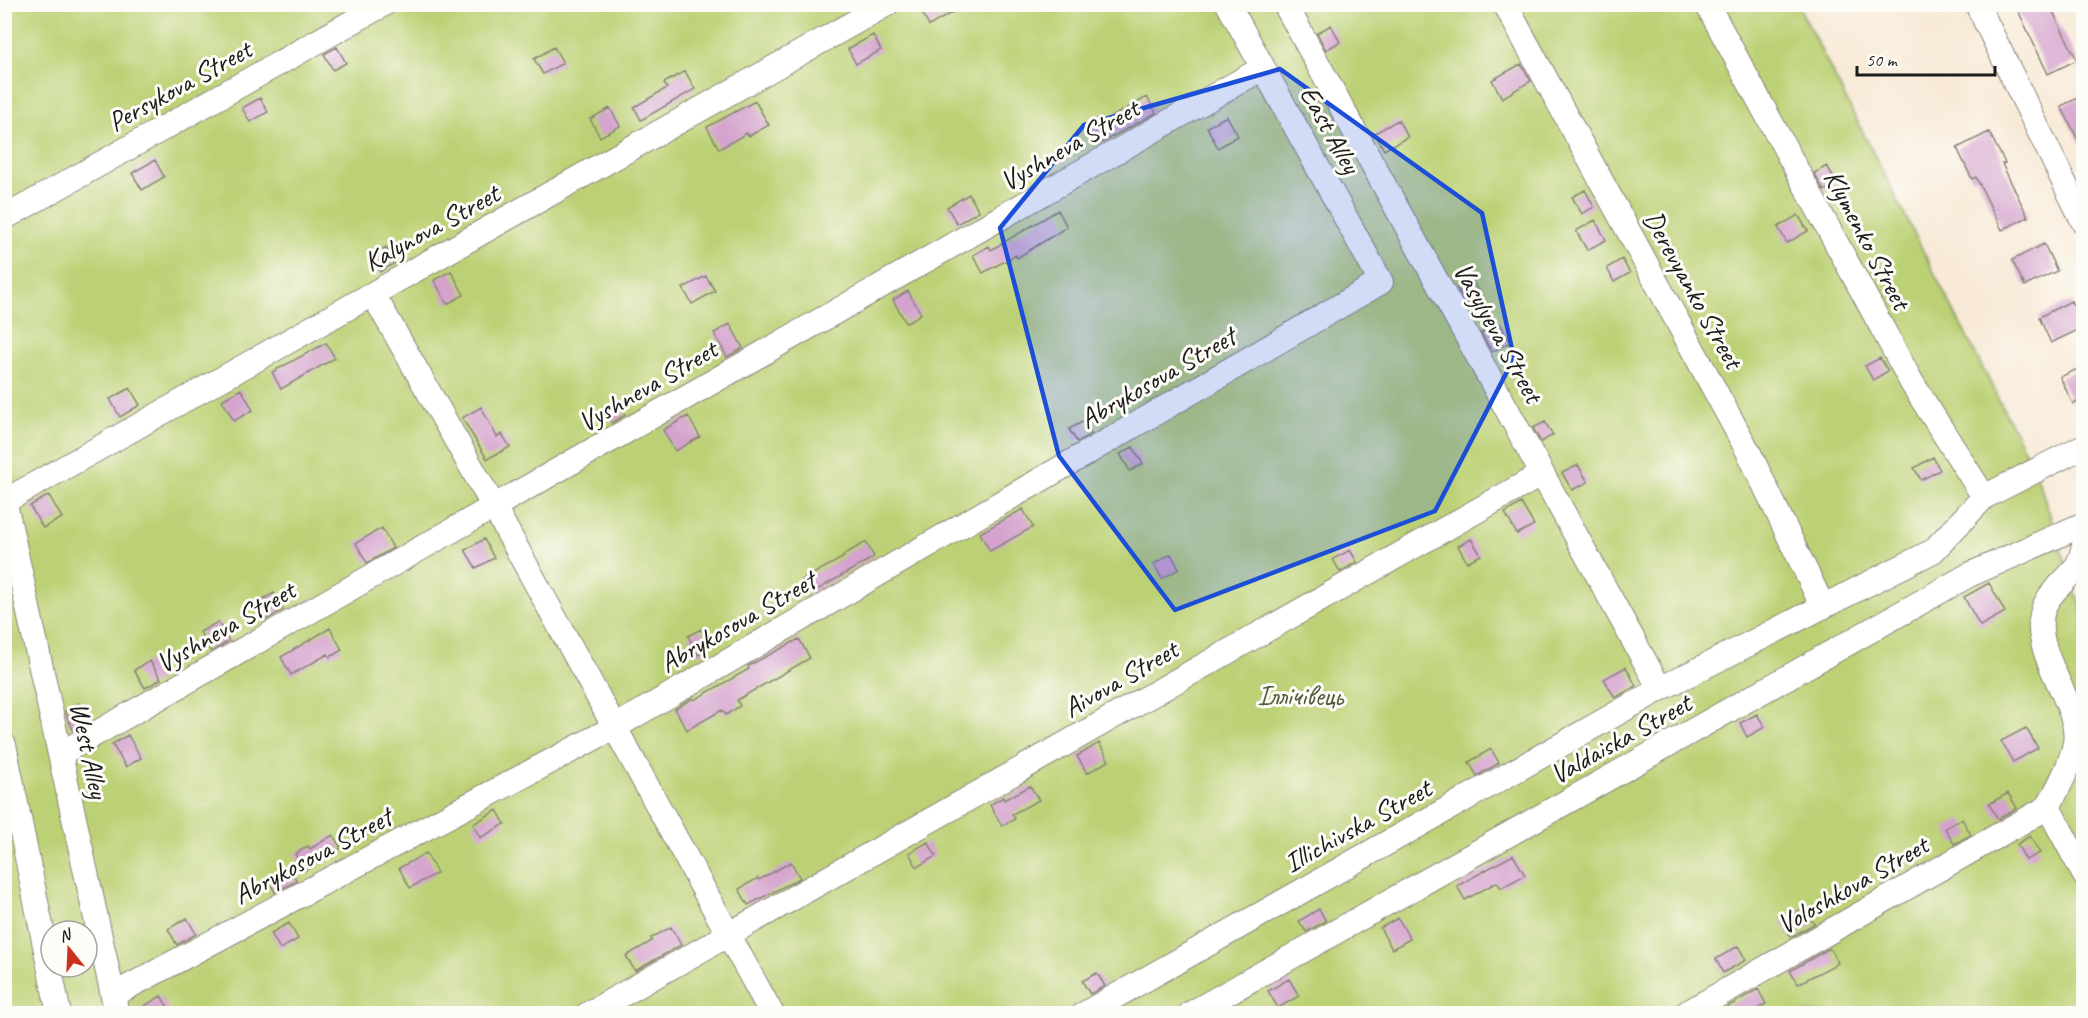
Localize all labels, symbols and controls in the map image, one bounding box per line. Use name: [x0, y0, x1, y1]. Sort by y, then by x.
street label: Persykova Street: [101, 30, 260, 139]
scale bar: [1857, 39, 1995, 77]
text: 50 m: [1866, 49, 1899, 71]
street label: East Alley: [1292, 79, 1370, 181]
street label: Vyshneva Street: [993, 89, 1147, 198]
street label: Klymenko Street: [1816, 163, 1920, 317]
street label: Kalynova Street: [357, 175, 508, 279]
street label: Derevyanko Street: [1636, 204, 1753, 377]
street label: Vasylyeva Street: [1446, 256, 1553, 411]
street label: Abrykosova Street: [1073, 317, 1245, 436]
street label: Vyshneva Street: [571, 330, 725, 439]
street label: Abrykosova Street: [653, 561, 825, 680]
street label: Vyshneva Street: [149, 571, 303, 680]
street label: Aivova Street: [1057, 630, 1186, 725]
park label: Іллічівець: [1257, 678, 1345, 713]
street label: Valdaiska Street: [1544, 684, 1699, 792]
street label: West Alley: [62, 699, 117, 804]
street label: Illichivska Street: [1278, 769, 1439, 880]
street label: Abrykosova Street: [227, 797, 401, 912]
street label: Voloshkova Street: [1771, 826, 1936, 942]
north arrow: [39, 919, 99, 979]
text: N: [57, 924, 75, 947]

